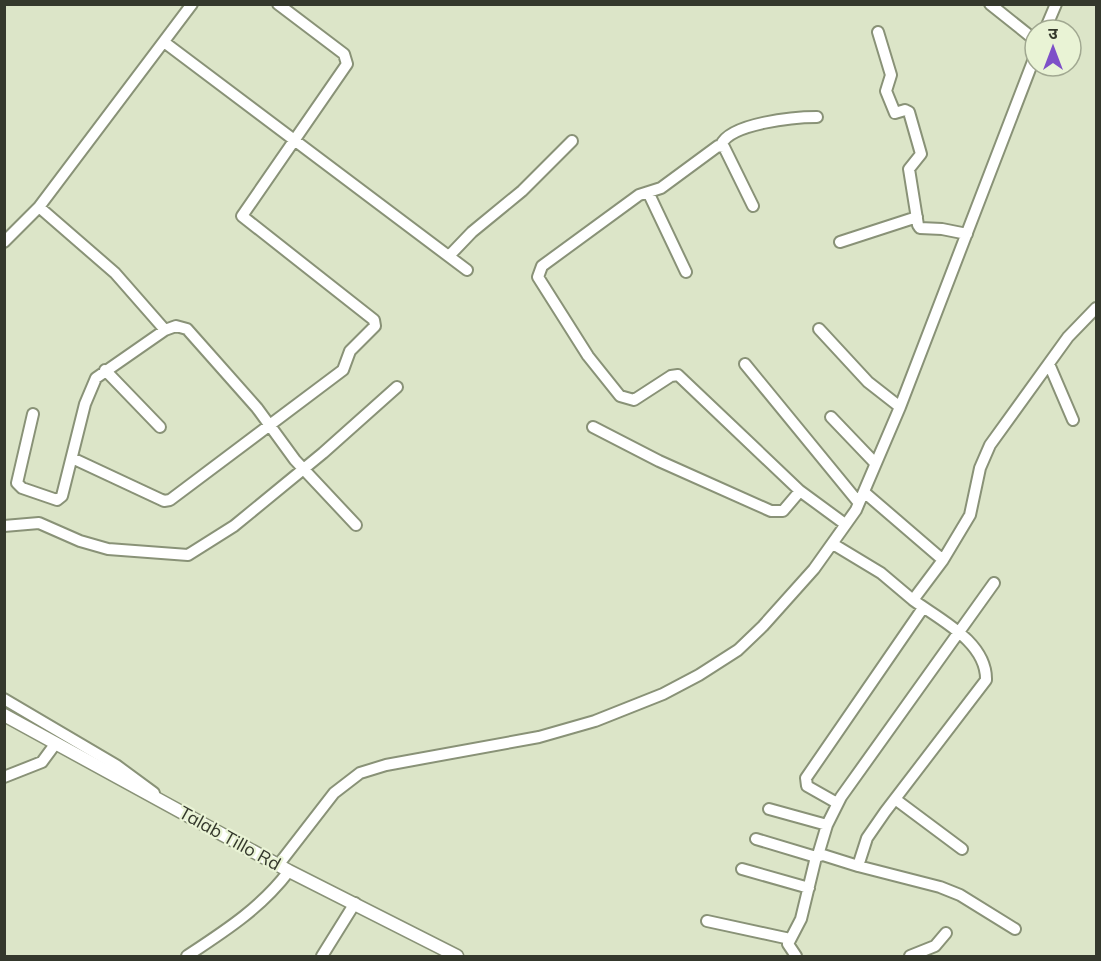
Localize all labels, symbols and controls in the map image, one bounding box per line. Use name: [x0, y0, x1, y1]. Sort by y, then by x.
north arrow: [1023, 18, 1083, 78]
text: उ: [1048, 23, 1058, 43]
street label: Talab Tillo Rd: [175, 801, 285, 875]

